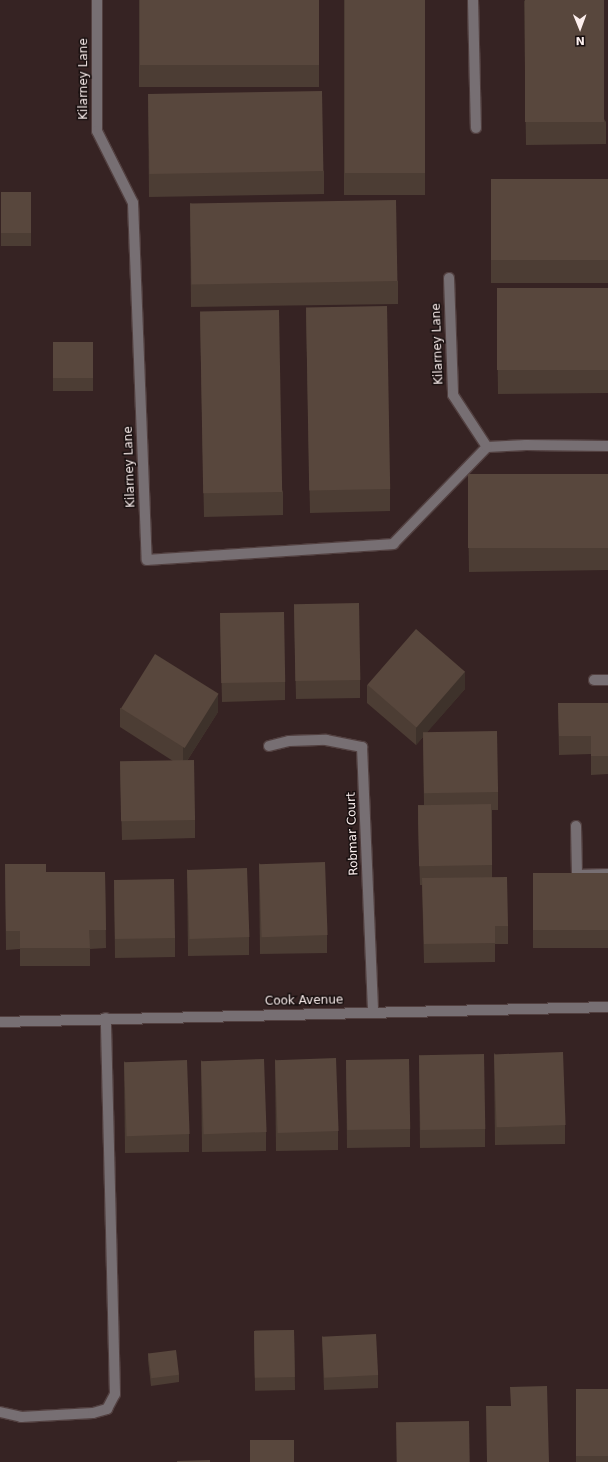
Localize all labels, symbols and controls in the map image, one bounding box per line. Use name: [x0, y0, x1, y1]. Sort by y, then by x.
north arrow: [560, 8, 600, 48]
text: N: [575, 34, 585, 47]
street label: Kilarney Lane: [77, 38, 91, 120]
street label: Kilarney Lane: [429, 303, 447, 385]
street label: Kilarney Lane: [121, 426, 139, 508]
street label: Robmar Court: [344, 792, 362, 876]
street label: Cook Avenue: [265, 993, 343, 1009]

